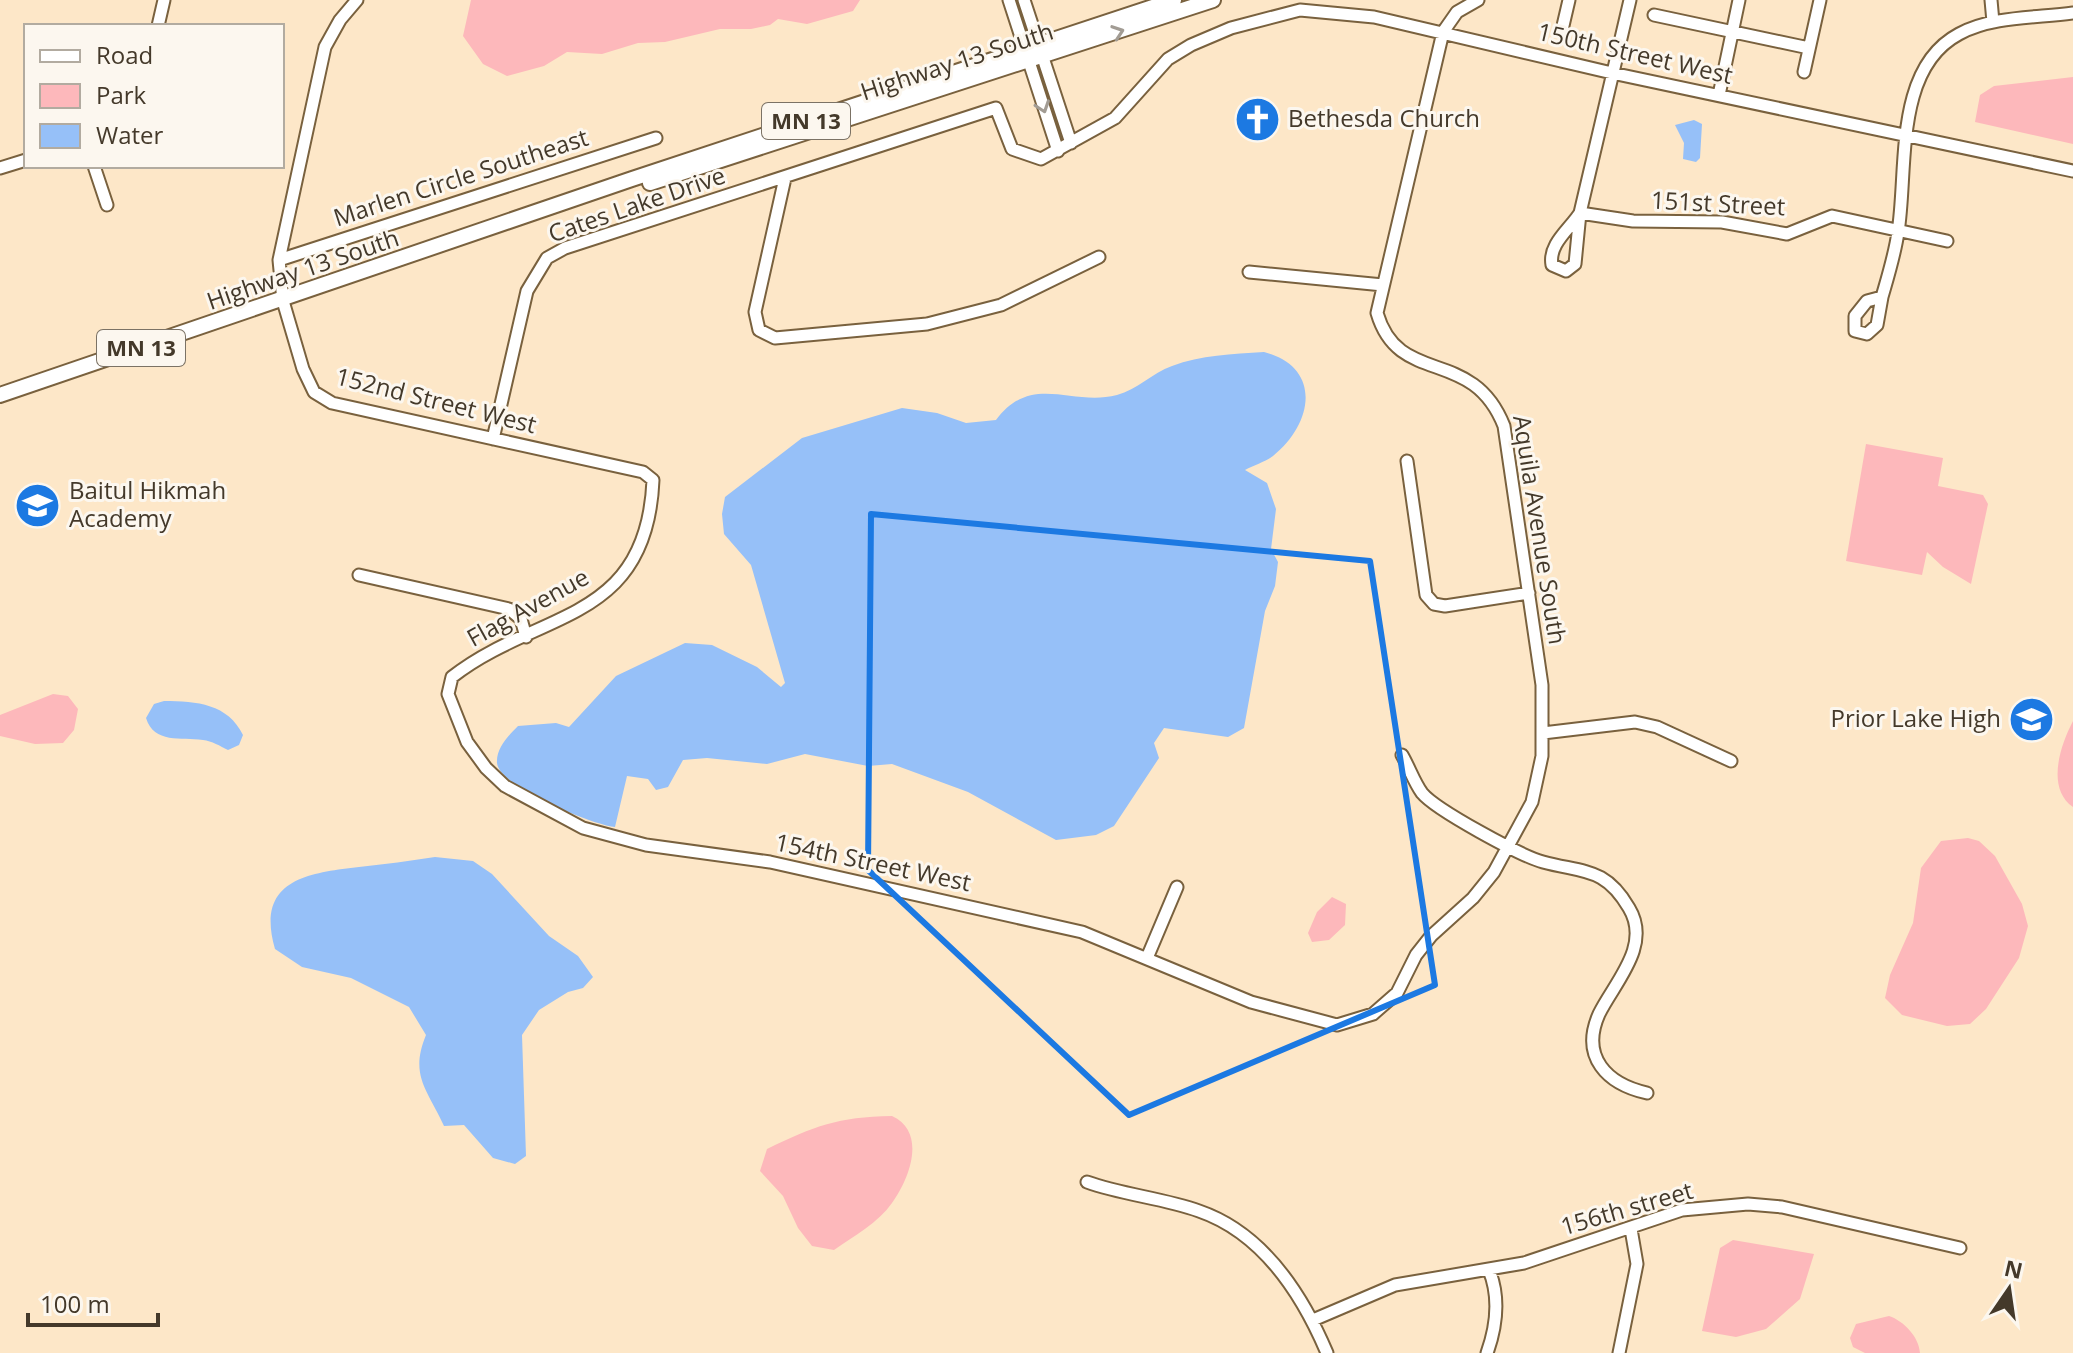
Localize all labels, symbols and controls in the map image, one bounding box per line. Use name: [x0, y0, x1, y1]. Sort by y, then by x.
street label: Highway 13 South: [856, 14, 1057, 107]
street label: 150th Street West: [1534, 14, 1736, 91]
legend: [24, 24, 284, 168]
one-way arrow: [1110, 26, 1124, 42]
text: Road: [96, 38, 153, 71]
text: Park: [96, 78, 147, 111]
church icon: Bethesda Church: [1233, 95, 1281, 143]
one-way arrow: [1033, 99, 1049, 113]
place label: Bethesda Church: [1288, 101, 1480, 134]
road number: MN 13: [762, 103, 850, 139]
text: Water: [96, 118, 164, 151]
street label: Marlen Circle Southeast: [329, 120, 592, 233]
street label: Cates Lake Drive: [544, 158, 729, 249]
street label: 151st Street: [1650, 183, 1786, 222]
street label: Highway 13 South: [202, 220, 403, 317]
road number: MN 13: [97, 330, 185, 366]
street label: 152nd Street West: [333, 359, 540, 440]
street label: Aquila Avenue South: [1506, 413, 1575, 647]
place label: Baitul Hikmah Academy: [69, 473, 226, 534]
school or university icon: Baitul Hikmah Academy: [14, 481, 62, 529]
street label: Flag Avenue: [460, 560, 594, 654]
school or university icon: Prior Lake High: [2008, 695, 2056, 743]
place label: Prior Lake High: [1831, 701, 2001, 734]
street label: 154th Street West: [772, 825, 974, 898]
street label: 156th street: [1557, 1173, 1696, 1242]
north arrow: [1969, 1249, 2049, 1329]
text: N: [2002, 1252, 2026, 1285]
scale bar: [28, 1277, 158, 1327]
text: 100 m: [40, 1287, 110, 1320]

